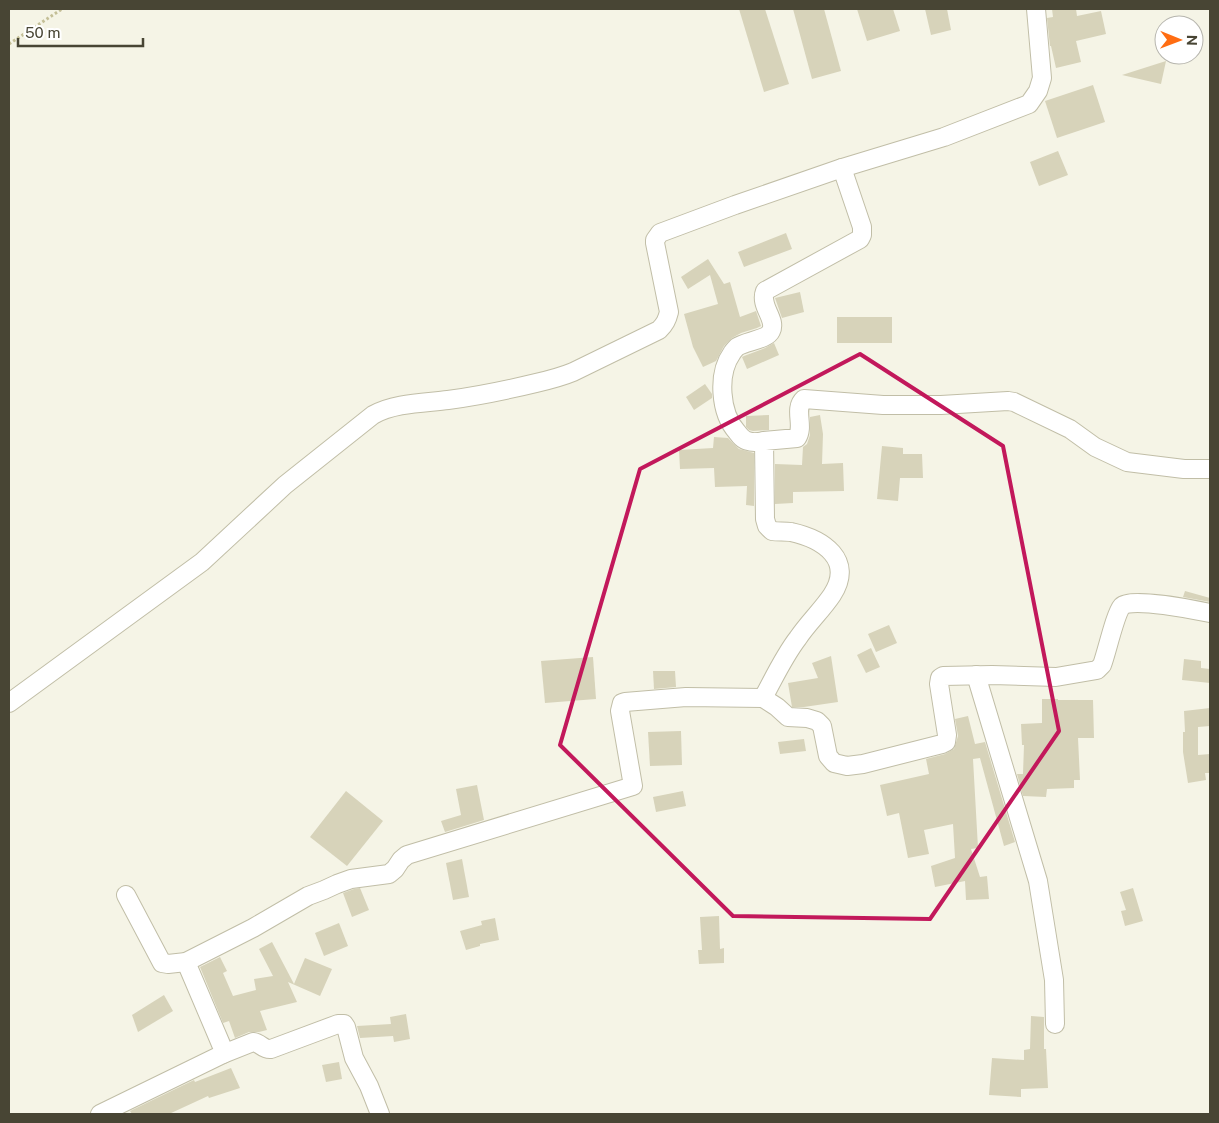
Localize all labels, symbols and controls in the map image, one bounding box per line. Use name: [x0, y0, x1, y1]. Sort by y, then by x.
scale bar: [18, 15, 142, 47]
north arrow: [1154, 15, 1204, 65]
text: 50 m: [25, 24, 60, 41]
text: N: [1184, 35, 1200, 46]

